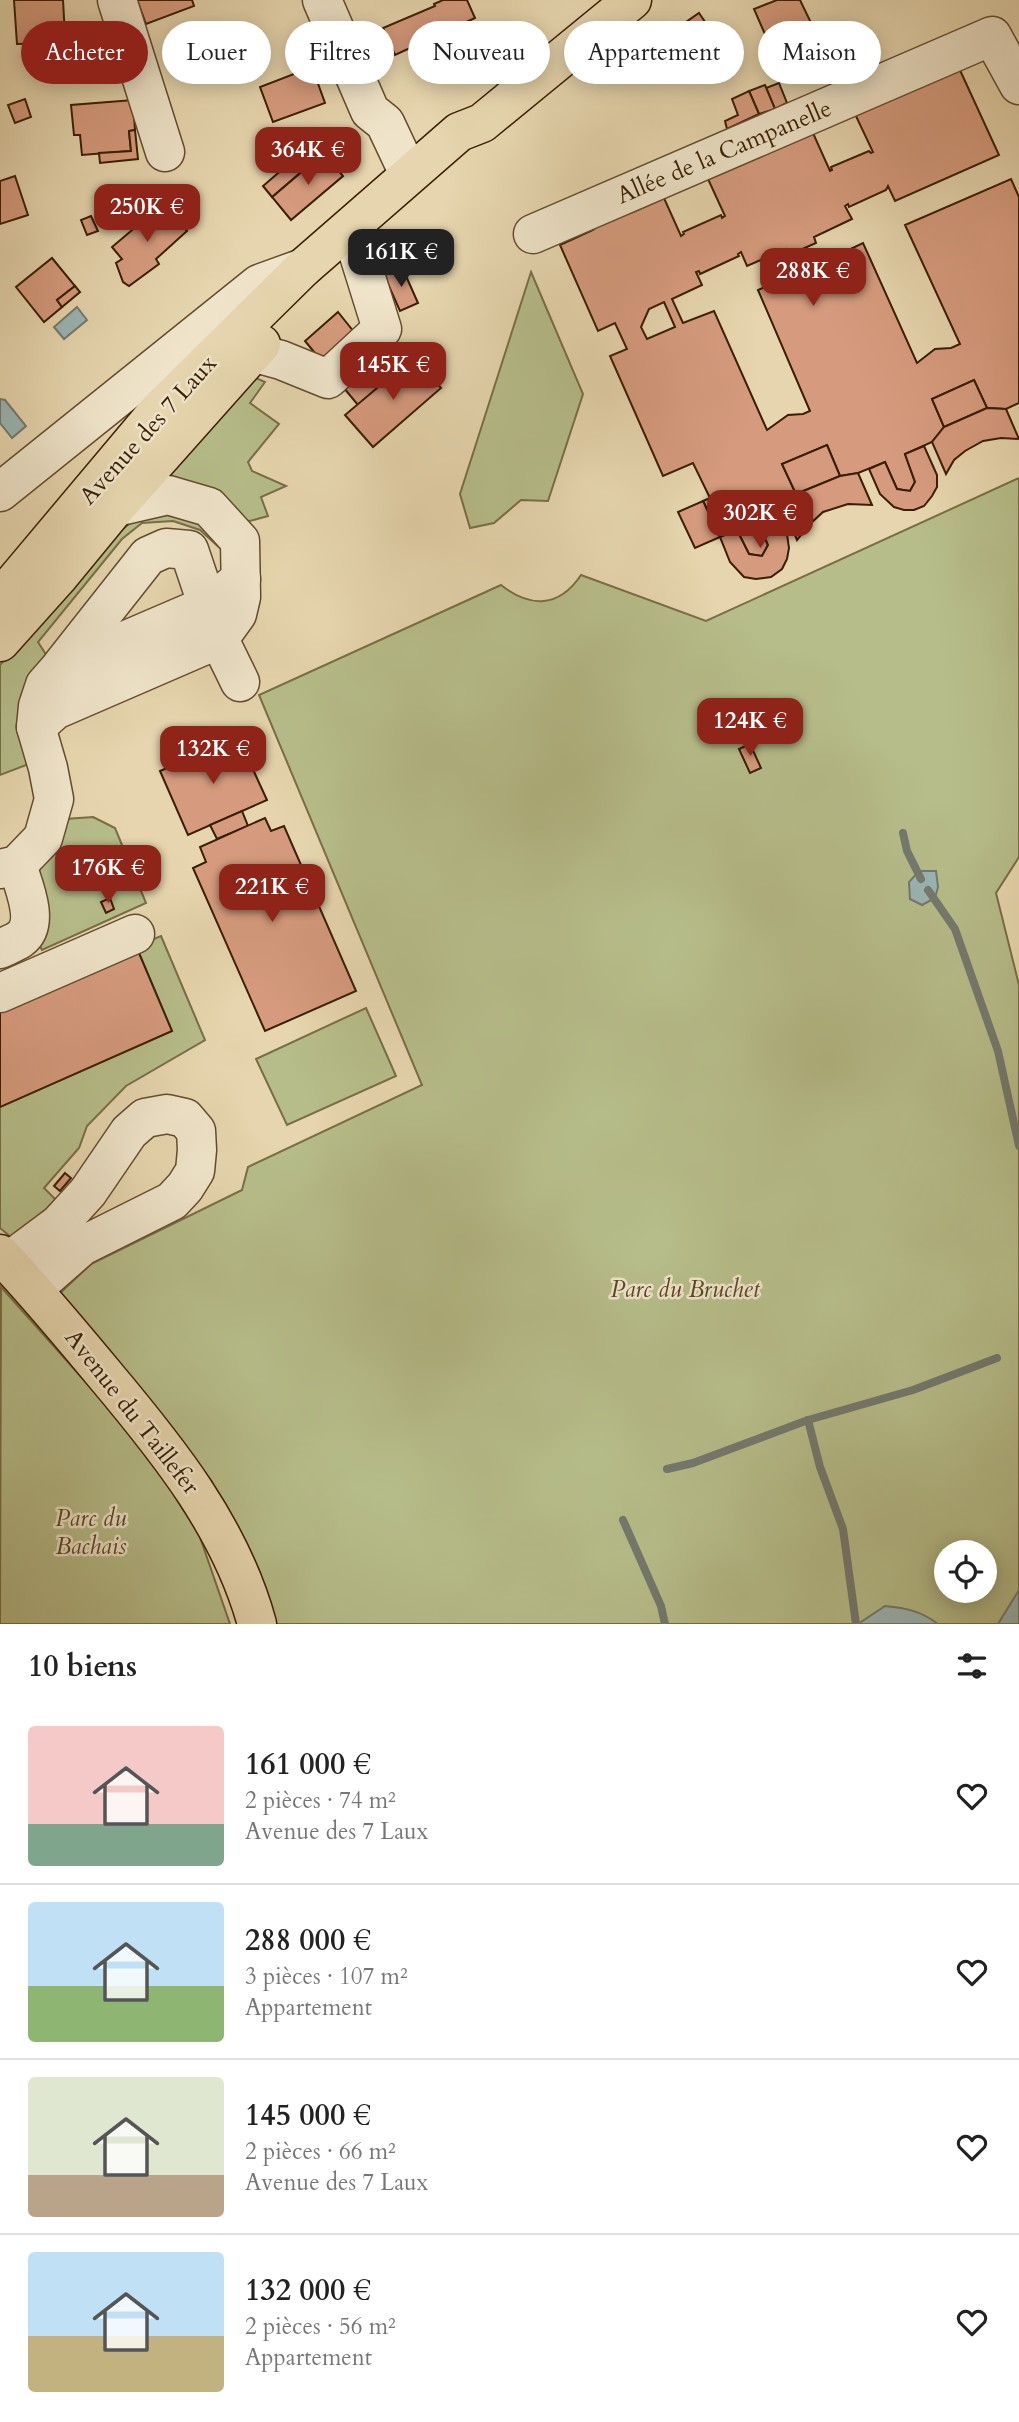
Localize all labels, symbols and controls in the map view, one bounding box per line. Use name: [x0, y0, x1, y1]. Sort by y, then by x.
chip: Acheter: [21, 21, 148, 84]
chip: Louer: [162, 21, 271, 84]
chip: Filtres: [285, 21, 394, 84]
chip: Nouveau: [408, 21, 550, 84]
chip: Appartement: [564, 21, 744, 84]
chip: Maison: [758, 21, 881, 84]
street label: Allée de la Campanelle: [612, 92, 836, 212]
pin: 364K €: [251, 128, 365, 187]
text: 364K €: [271, 134, 345, 165]
pin: 250K €: [90, 184, 204, 244]
text: 250K €: [110, 191, 184, 222]
pin: 161K €: [344, 230, 458, 289]
text: 161K €: [364, 236, 438, 267]
pin: 288K €: [756, 248, 870, 308]
text: 288K €: [776, 255, 850, 286]
pin: 145K €: [336, 342, 450, 402]
street label: Avenue des 7 Laux: [72, 348, 224, 512]
text: 145K €: [356, 349, 430, 380]
pin: 302K €: [703, 490, 817, 550]
text: 302K €: [723, 497, 797, 528]
pin: 124K €: [693, 698, 807, 758]
text: 124K €: [713, 705, 787, 736]
pin: 132K €: [156, 726, 270, 786]
text: 132K €: [176, 733, 250, 764]
pin: 176K €: [51, 846, 165, 905]
text: 176K €: [71, 852, 145, 883]
pin: 221K €: [215, 864, 329, 924]
text: 221K €: [235, 871, 309, 902]
park label: Parc du Bruchet: [610, 1273, 761, 1306]
street label: Avenue du Taillefer: [57, 1322, 207, 1502]
park label: Parc du Bachais: [55, 1502, 127, 1563]
map controls: [934, 1540, 997, 1603]
button: locate: [934, 1540, 997, 1603]
text: 10 biens: [28, 1646, 137, 1687]
icon: filters: [953, 1647, 991, 1685]
text: 161 000 €: [245, 1744, 371, 1785]
icon: home: [84, 1754, 168, 1838]
icon: heart: [953, 1777, 991, 1815]
text: 2 pièces · 74 m²: [245, 1785, 396, 1816]
text: Avenue des 7 Laux: [245, 1816, 428, 1847]
text: 288 000 €: [245, 1920, 371, 1961]
icon: home: [84, 1930, 168, 2014]
icon: heart: [953, 1953, 991, 1991]
text: 3 pièces · 107 m²: [245, 1961, 408, 1992]
text: Appartement: [245, 1992, 372, 2023]
text: 145 000 €: [245, 2095, 371, 2136]
icon: home: [84, 2105, 168, 2189]
icon: heart: [953, 2128, 991, 2166]
text: 2 pièces · 66 m²: [245, 2136, 396, 2167]
text: Avenue des 7 Laux: [245, 2167, 428, 2198]
text: 132 000 €: [245, 2270, 371, 2311]
icon: home: [84, 2280, 168, 2364]
icon: heart: [953, 2303, 991, 2341]
text: 2 pièces · 56 m²: [245, 2311, 396, 2342]
text: Appartement: [245, 2342, 372, 2373]

